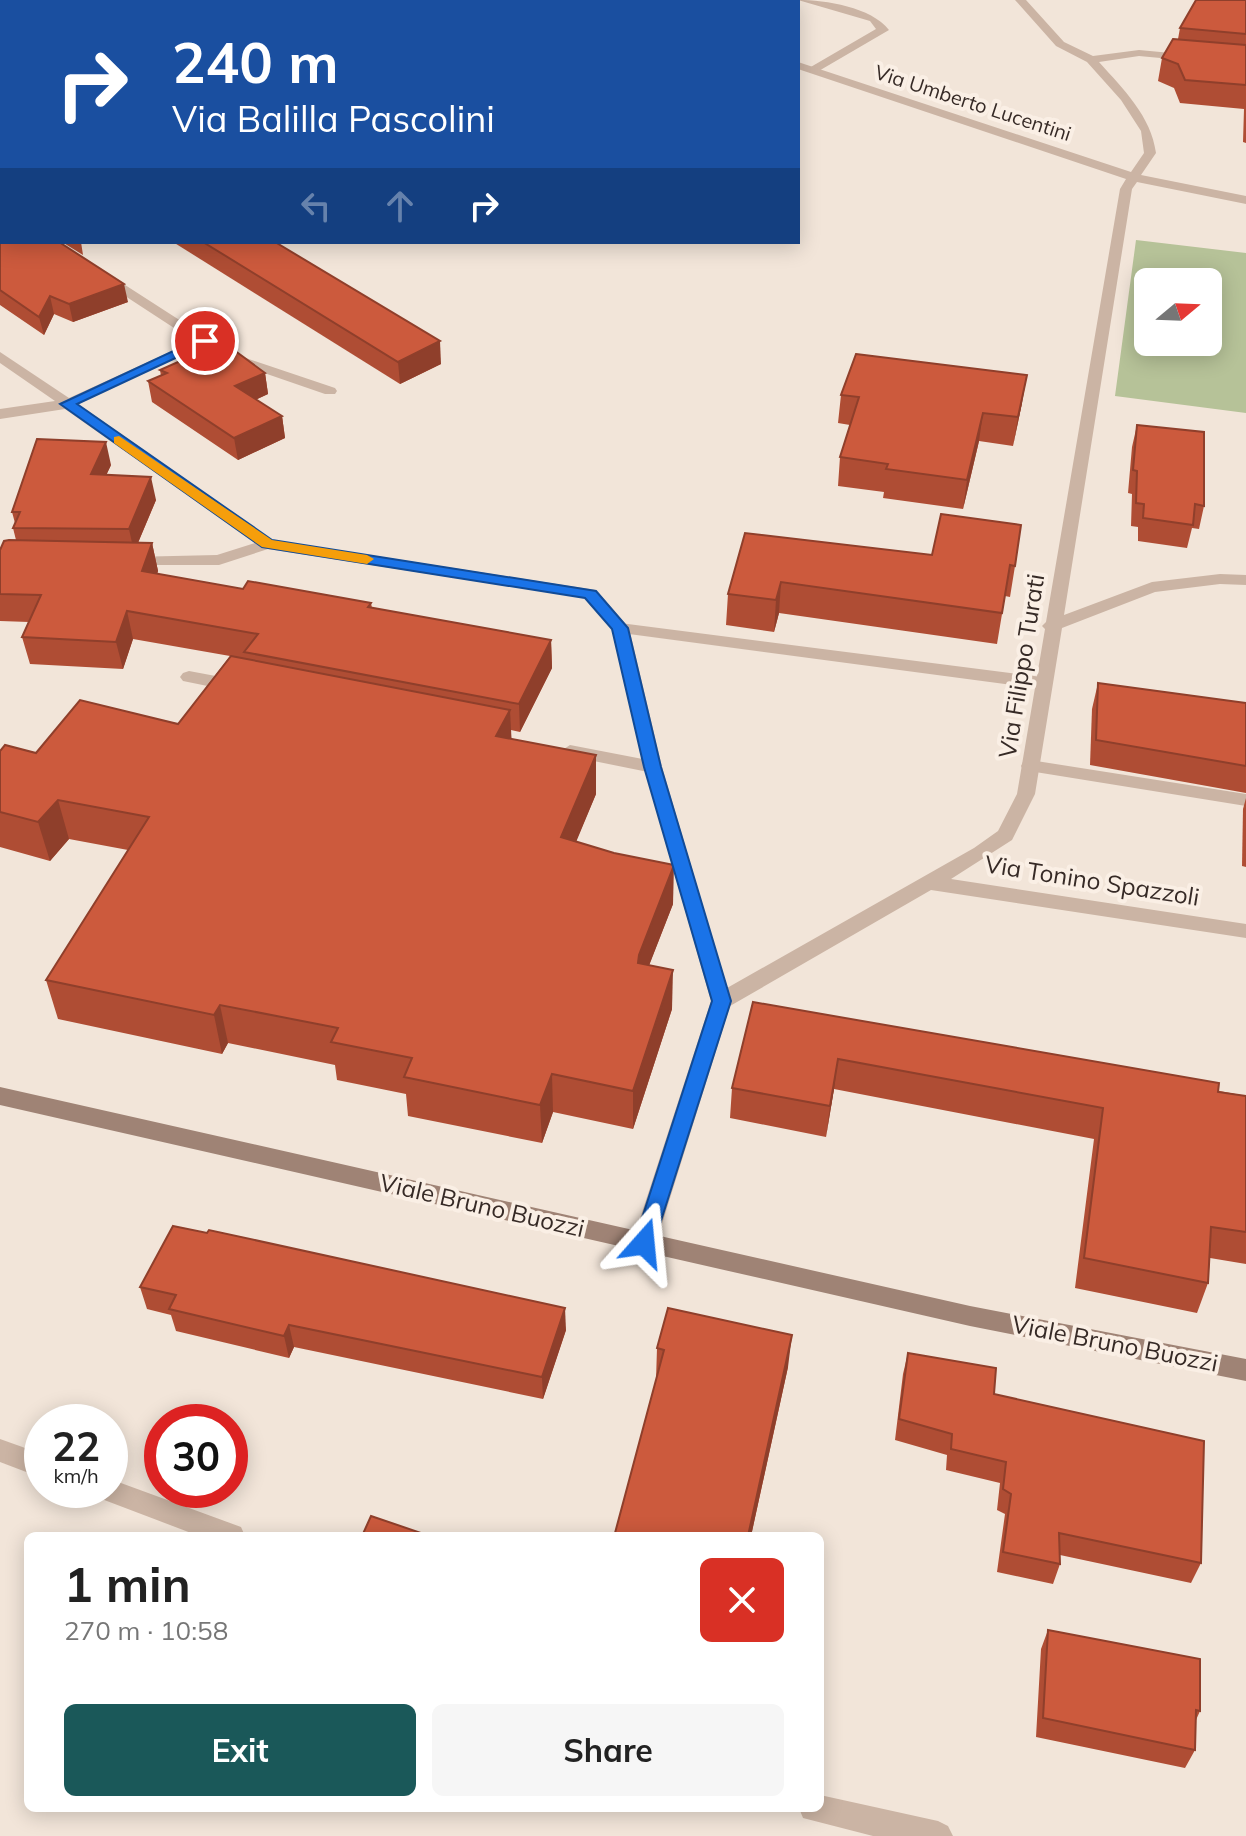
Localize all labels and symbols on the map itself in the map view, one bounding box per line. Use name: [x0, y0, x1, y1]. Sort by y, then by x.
street label: Via Umberto Lucentini: [872, 59, 1075, 146]
north arrow: [1134, 268, 1222, 356]
pin: [171, 307, 239, 375]
street label: Via Filippo Turati: [992, 572, 1050, 760]
street label: Via Tonino Spazzoli: [983, 848, 1202, 912]
street label: Viale Bruno Buozzi: [377, 1167, 587, 1243]
position arrow: [602, 1201, 686, 1285]
street label: Viale Bruno Buozzi: [1010, 1308, 1221, 1378]
speed limit sign: 30: [144, 1404, 248, 1508]

